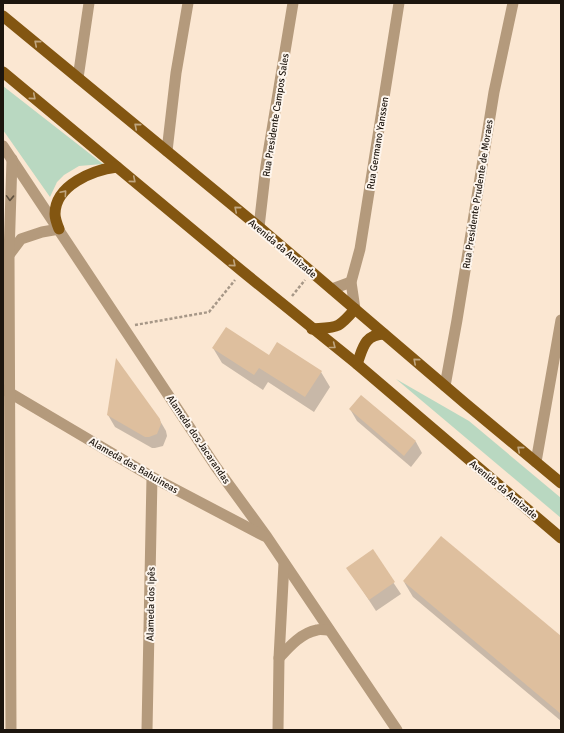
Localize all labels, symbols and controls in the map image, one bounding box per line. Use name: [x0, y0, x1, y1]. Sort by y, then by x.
one-way arrow: [34, 41, 41, 48]
street label: Rua Presidente Campos Sales: [260, 52, 292, 178]
one-way arrow: [28, 93, 36, 100]
street label: Rua Germano Yanssen: [365, 96, 391, 190]
street label: Rua Presidente Prudente de Moraes: [460, 118, 496, 270]
one-way arrow: [134, 124, 142, 131]
one-way arrow: [128, 176, 135, 183]
one-way arrow: [59, 190, 67, 198]
one-way arrow: [6, 195, 15, 201]
one-way arrow: [235, 206, 242, 213]
street label: Avenida da Amizade: [246, 217, 319, 281]
one-way arrow: [228, 259, 235, 266]
one-way arrow: [329, 341, 336, 348]
one-way arrow: [413, 358, 420, 365]
street label: Alameda dos Jacarandas: [164, 393, 233, 487]
street label: Alameda das Bahuineas: [87, 435, 181, 497]
one-way arrow: [518, 447, 525, 454]
street label: Avenida da Amizade: [467, 458, 540, 522]
street label: Alameda dos Ipês: [144, 566, 158, 641]

